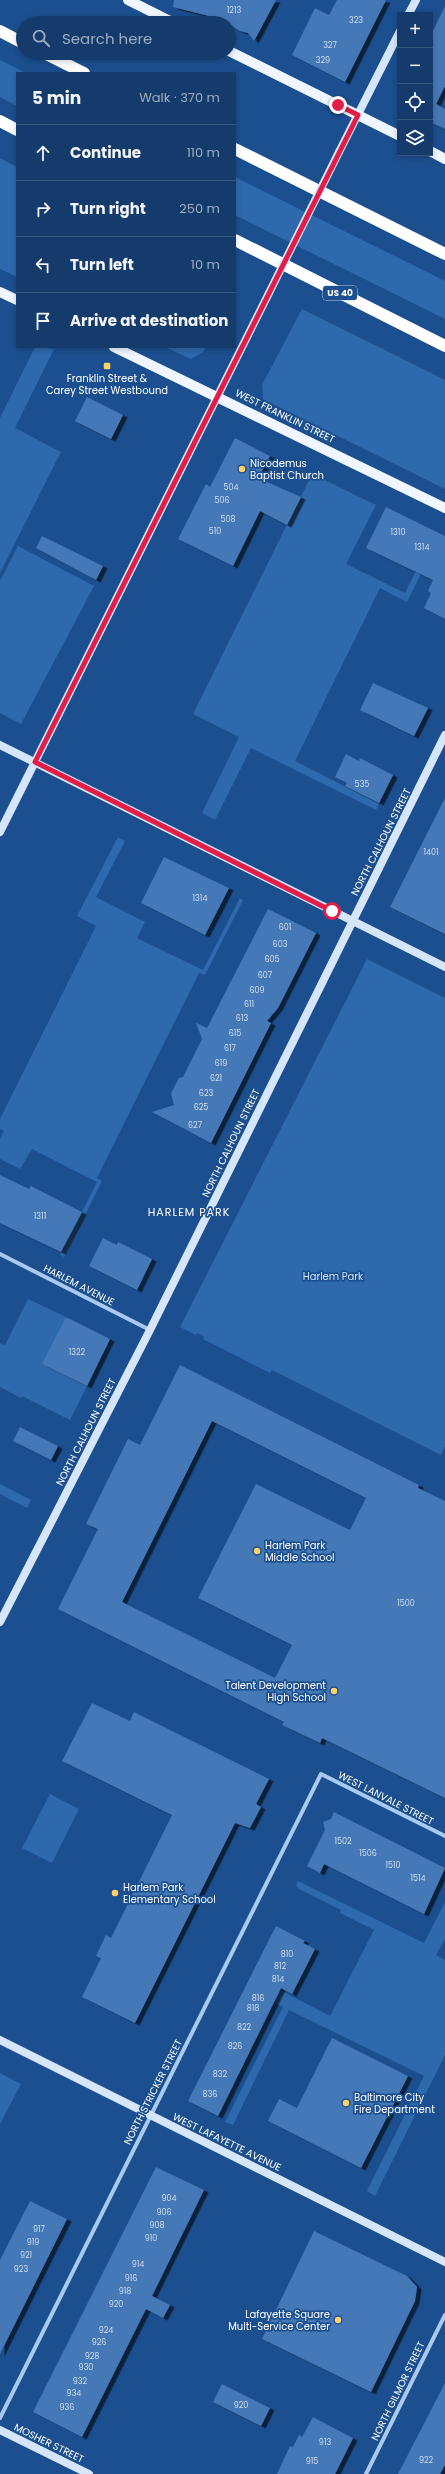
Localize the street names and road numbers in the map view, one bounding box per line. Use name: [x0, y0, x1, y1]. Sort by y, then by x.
road number: US 40: [323, 286, 357, 300]
street label: WEST FRANKLIN STREET: [233, 385, 338, 447]
street label: NORTH CALHOUN STREET: [347, 785, 415, 898]
street label: NORTH CALHOUN STREET: [198, 1086, 264, 1200]
street label: HARLEM AVENUE: [41, 1261, 117, 1309]
street label: NORTH CALHOUN STREET: [52, 1375, 120, 1488]
street label: WEST LANVALE STREET: [336, 1767, 437, 1829]
street label: NORTH STRICKER STREET: [120, 2036, 186, 2147]
street label: WEST LAFAYETTE AVENUE: [170, 2109, 284, 2175]
street label: NORTH GILMOR STREET: [367, 2338, 429, 2443]
street label: MOSHER STREET: [11, 2420, 87, 2467]

